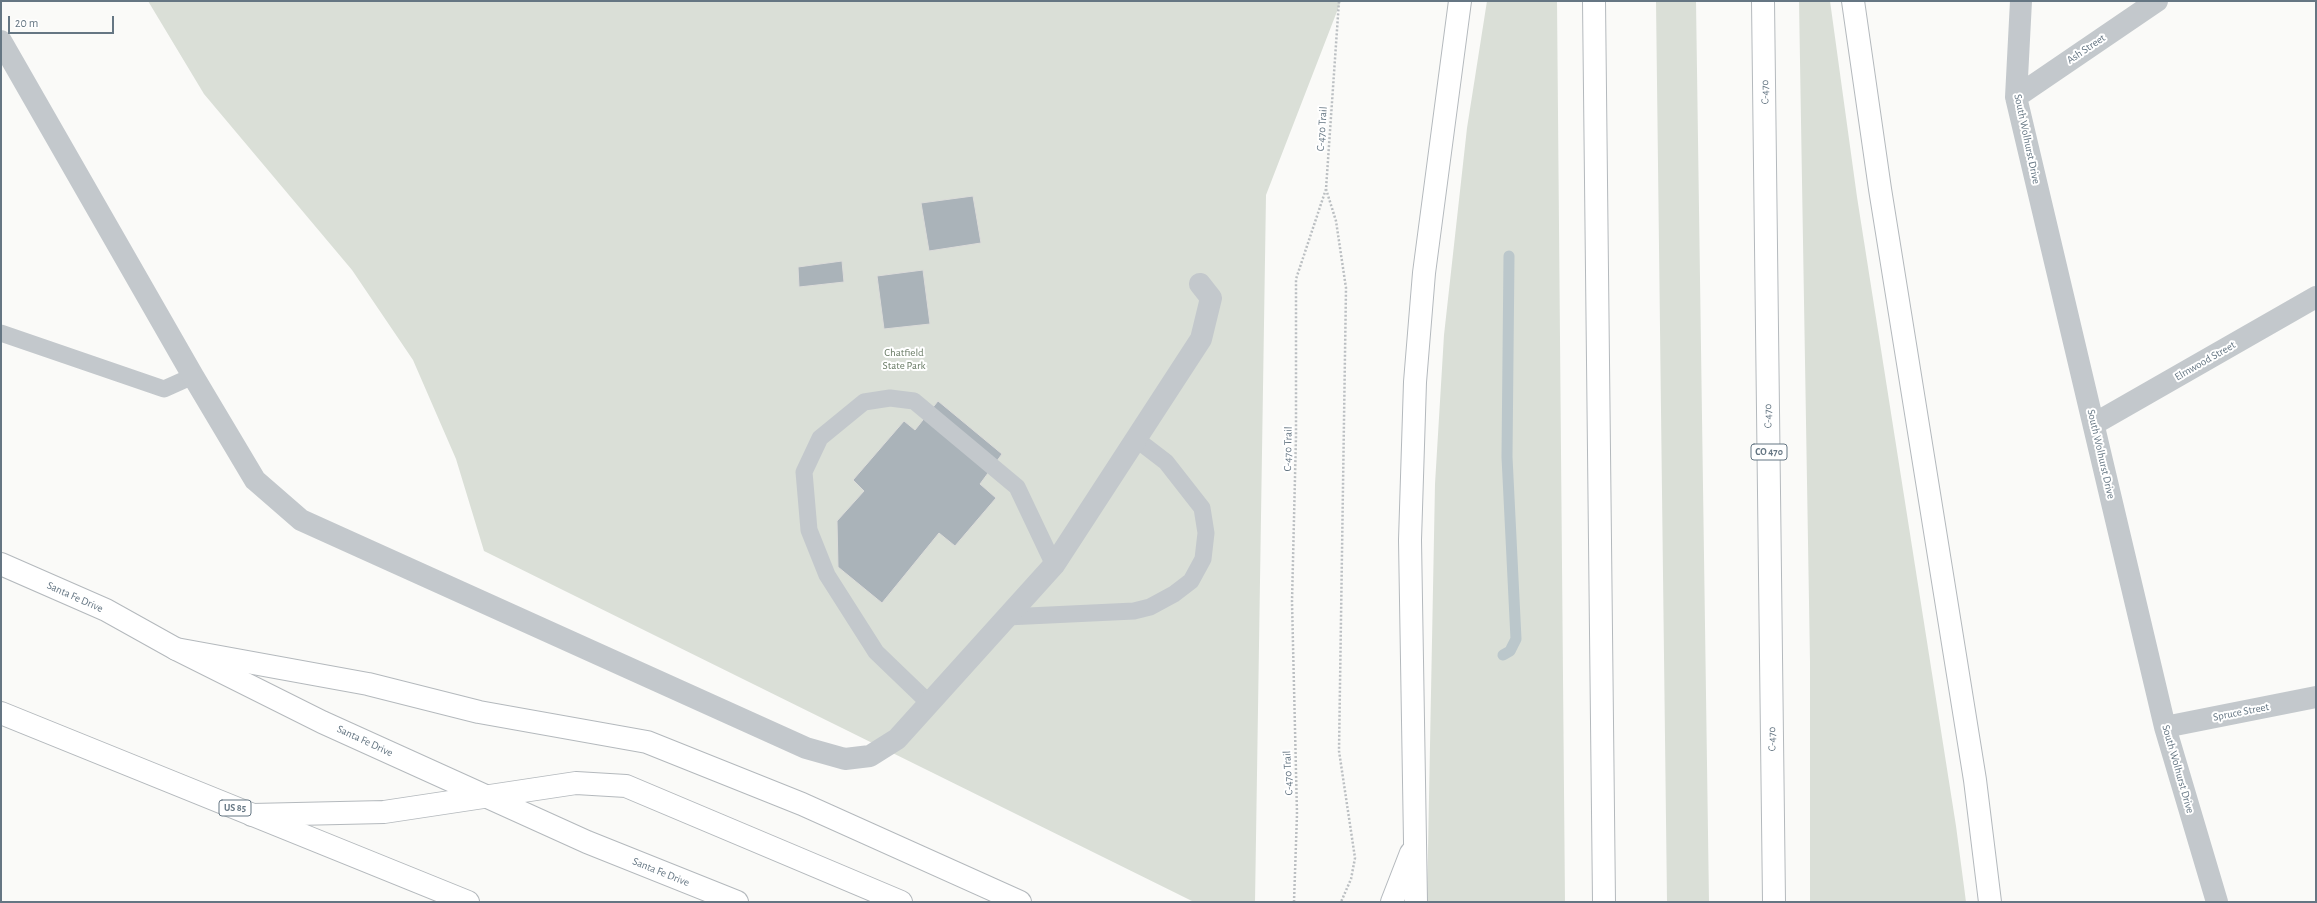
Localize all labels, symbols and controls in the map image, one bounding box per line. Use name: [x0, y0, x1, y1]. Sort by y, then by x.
scale bar: [10, 8, 116, 34]
text: 20 m: [15, 17, 38, 29]
street label: Ash Street: [2064, 31, 2108, 67]
street label: C-470: [1758, 80, 1772, 104]
street label: South Wolhurst Drive: [2011, 93, 2043, 185]
street label: C-470 Trail: [1314, 106, 1330, 152]
street label: Elmwood Street: [2172, 338, 2238, 384]
park label: Chatfield State Park: [882, 346, 926, 372]
street label: C-470: [1761, 404, 1775, 428]
street label: South Wolhurst Drive: [2084, 408, 2118, 500]
street label: C-470 Trail: [1281, 426, 1295, 472]
road number: CO 470: [1751, 444, 1787, 460]
street label: Santa Fe Drive: [45, 579, 105, 615]
street label: Spruce Street: [2212, 700, 2270, 724]
street label: Santa Fe Drive: [335, 722, 395, 760]
street label: South Wolhurst Drive: [2159, 723, 2197, 815]
street label: C-470: [1765, 727, 1779, 751]
street label: C-470 Trail: [1280, 750, 1296, 796]
road number: US 85: [219, 800, 251, 816]
street label: Santa Fe Drive: [631, 855, 691, 889]

